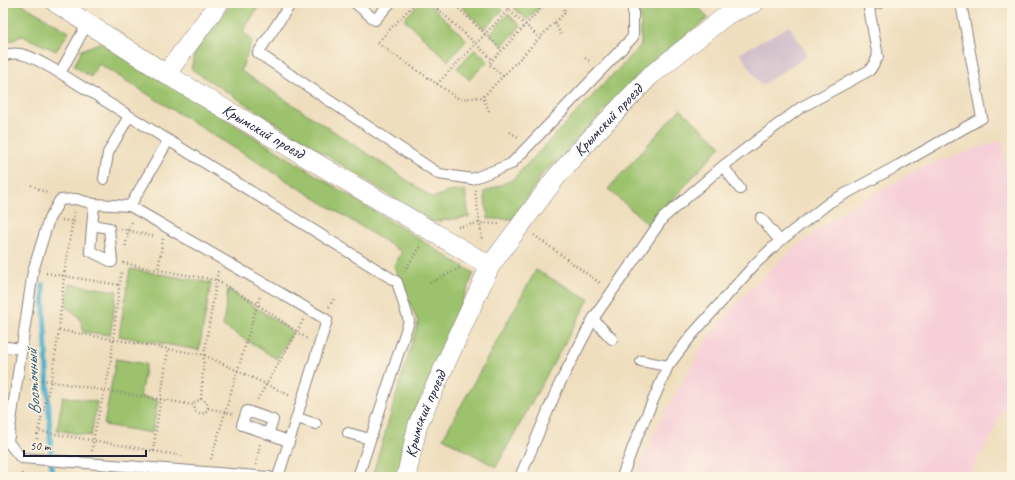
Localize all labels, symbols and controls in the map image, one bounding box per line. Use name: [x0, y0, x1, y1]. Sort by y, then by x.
street label: Крымский проезд: [569, 79, 648, 160]
street label: Крымский проезд: [219, 100, 309, 164]
water label: Восточный: [21, 345, 45, 416]
street label: Крымский проезд: [401, 366, 451, 460]
scale bar: [24, 432, 146, 458]
text: 50 m: [30, 438, 52, 454]

